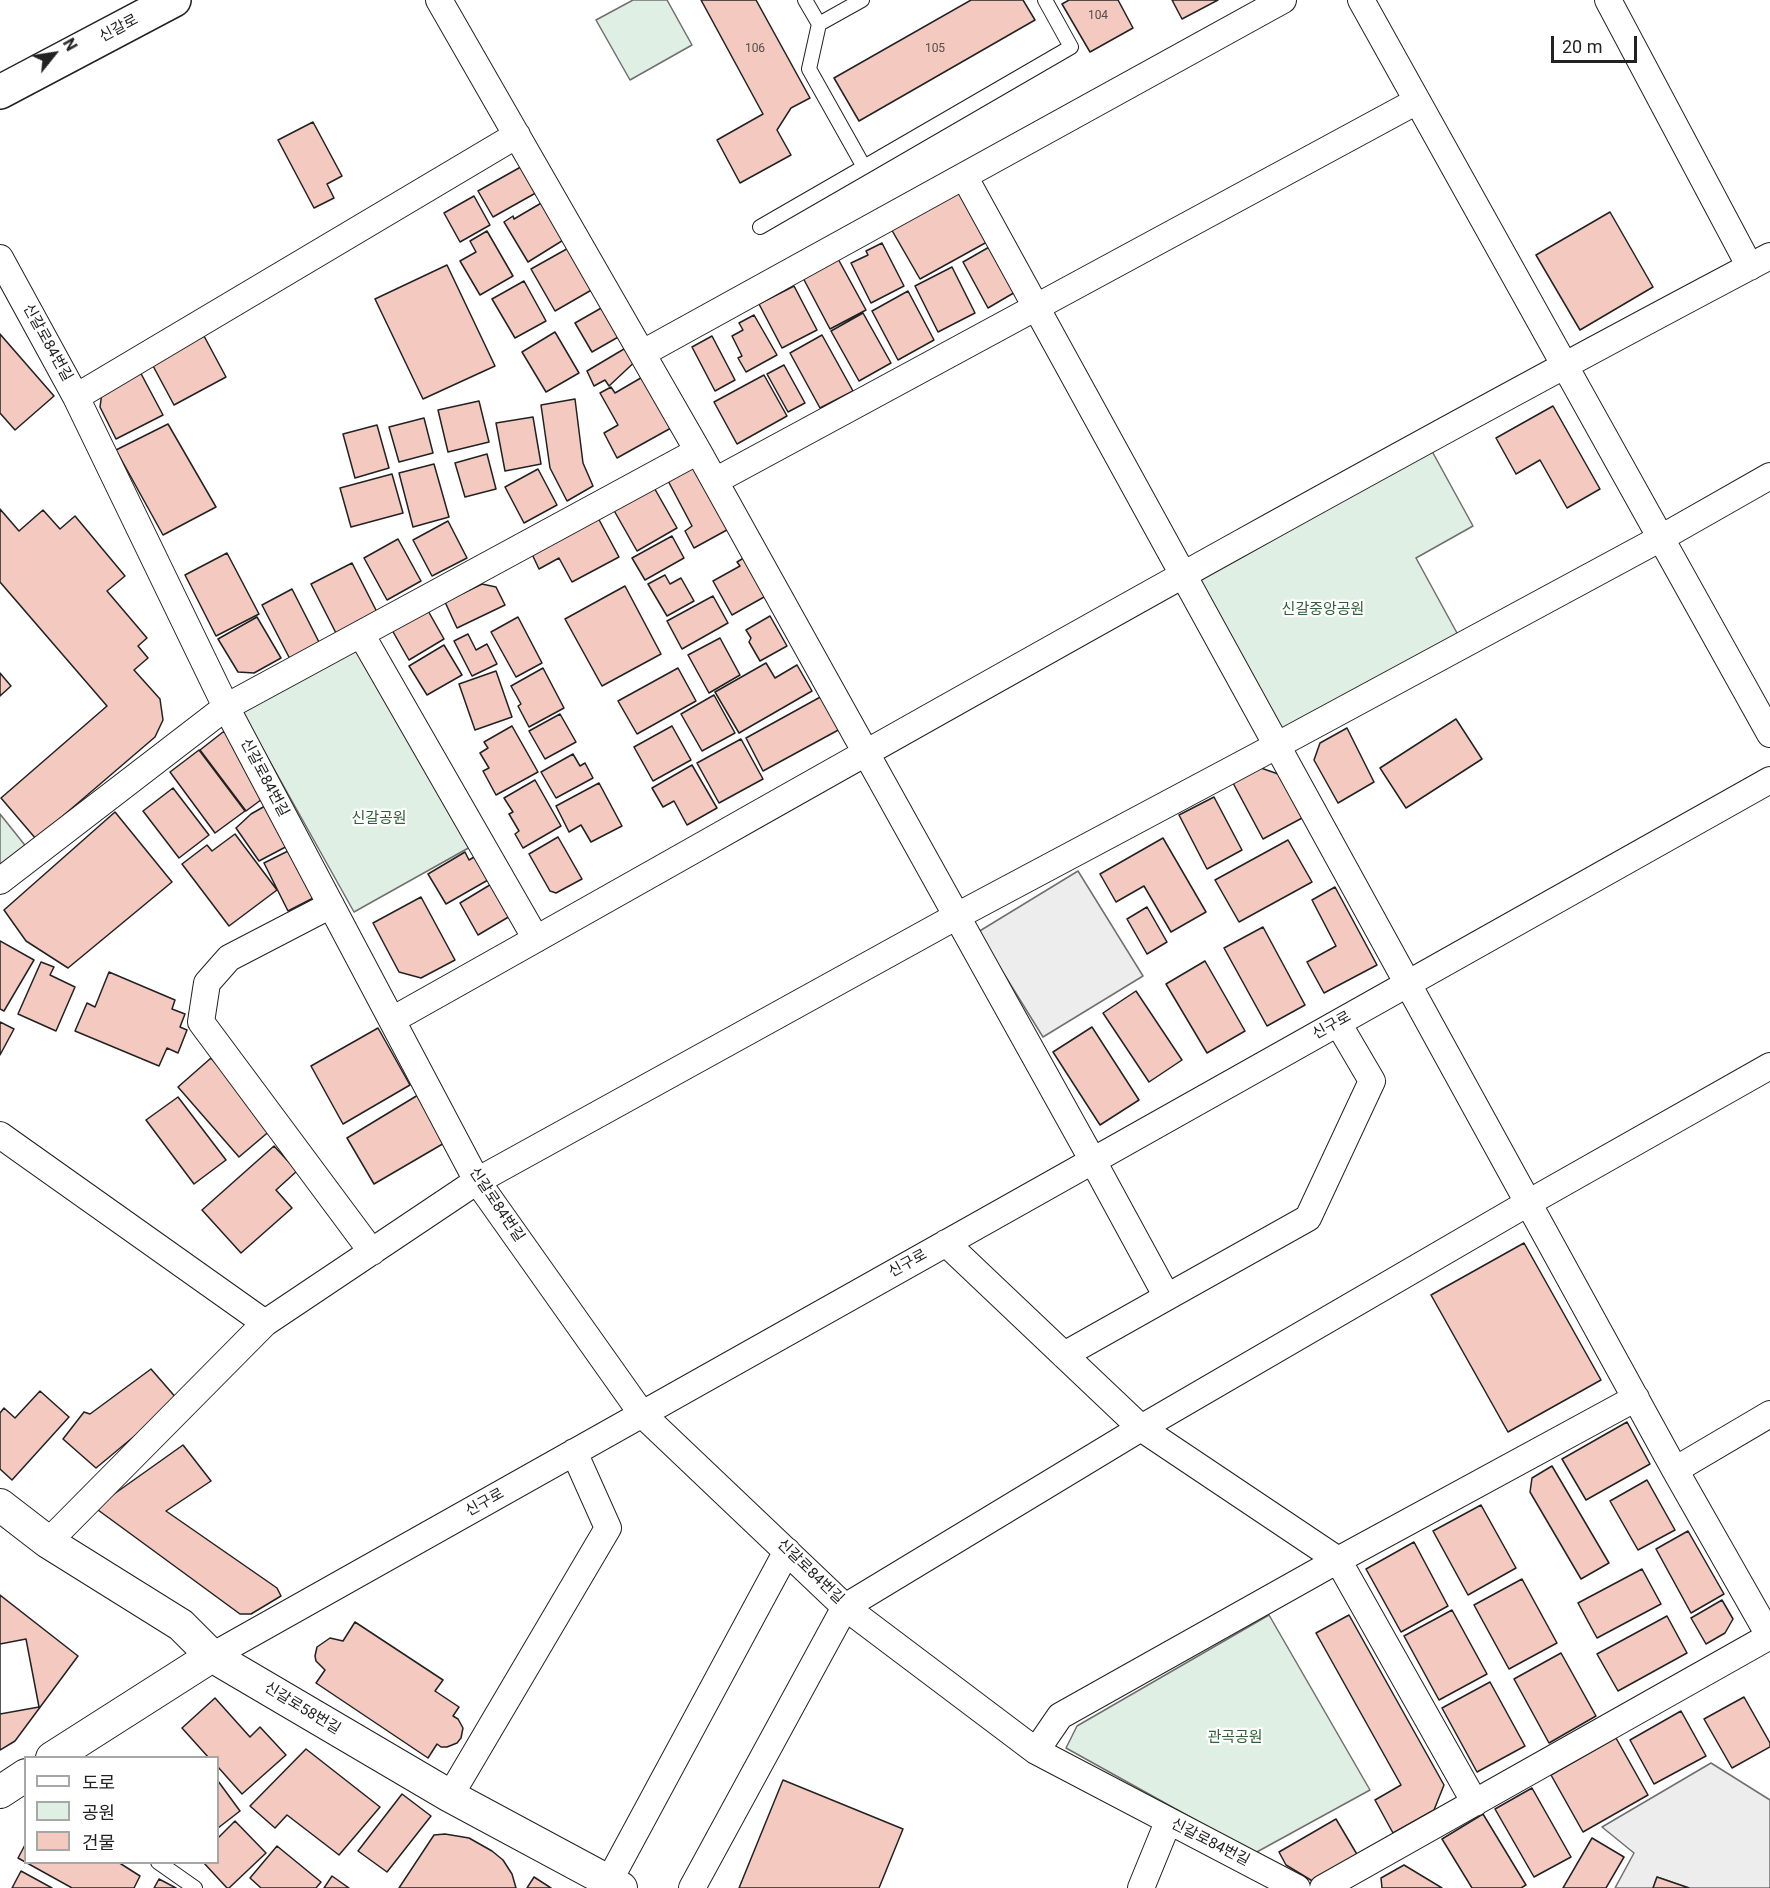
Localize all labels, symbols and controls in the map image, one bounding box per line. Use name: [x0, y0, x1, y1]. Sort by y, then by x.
house number: 104: [1088, 9, 1108, 23]
street label: 신갈로: [96, 11, 142, 47]
north arrow: [24, 24, 84, 84]
scale bar: [1554, 24, 1640, 62]
text: N: [59, 35, 81, 54]
text: 20 m: [1562, 36, 1602, 57]
house number: 106: [745, 42, 765, 56]
house number: 105: [925, 42, 945, 56]
street label: 신갈로84번길: [18, 301, 76, 385]
park label: 신갈중앙공원: [1282, 601, 1364, 619]
street label: 신갈로84번길: [236, 736, 292, 820]
park label: 신갈공원: [351, 810, 407, 828]
street label: 신구로: [1310, 1008, 1354, 1044]
street label: 신갈로84번길: [465, 1164, 527, 1246]
street label: 신구로: [886, 1246, 930, 1282]
street label: 신구로: [463, 1485, 507, 1521]
street label: 신갈로84번길: [773, 1536, 847, 1608]
street label: 신갈로58번길: [261, 1679, 343, 1739]
park label: 관곡공원: [1207, 1729, 1263, 1747]
legend: [24, 1756, 219, 1864]
text: 도로: [82, 1772, 115, 1793]
text: 공원: [82, 1802, 115, 1823]
street label: 신갈로84번길: [1168, 1815, 1252, 1871]
text: 건물: [82, 1832, 115, 1853]

